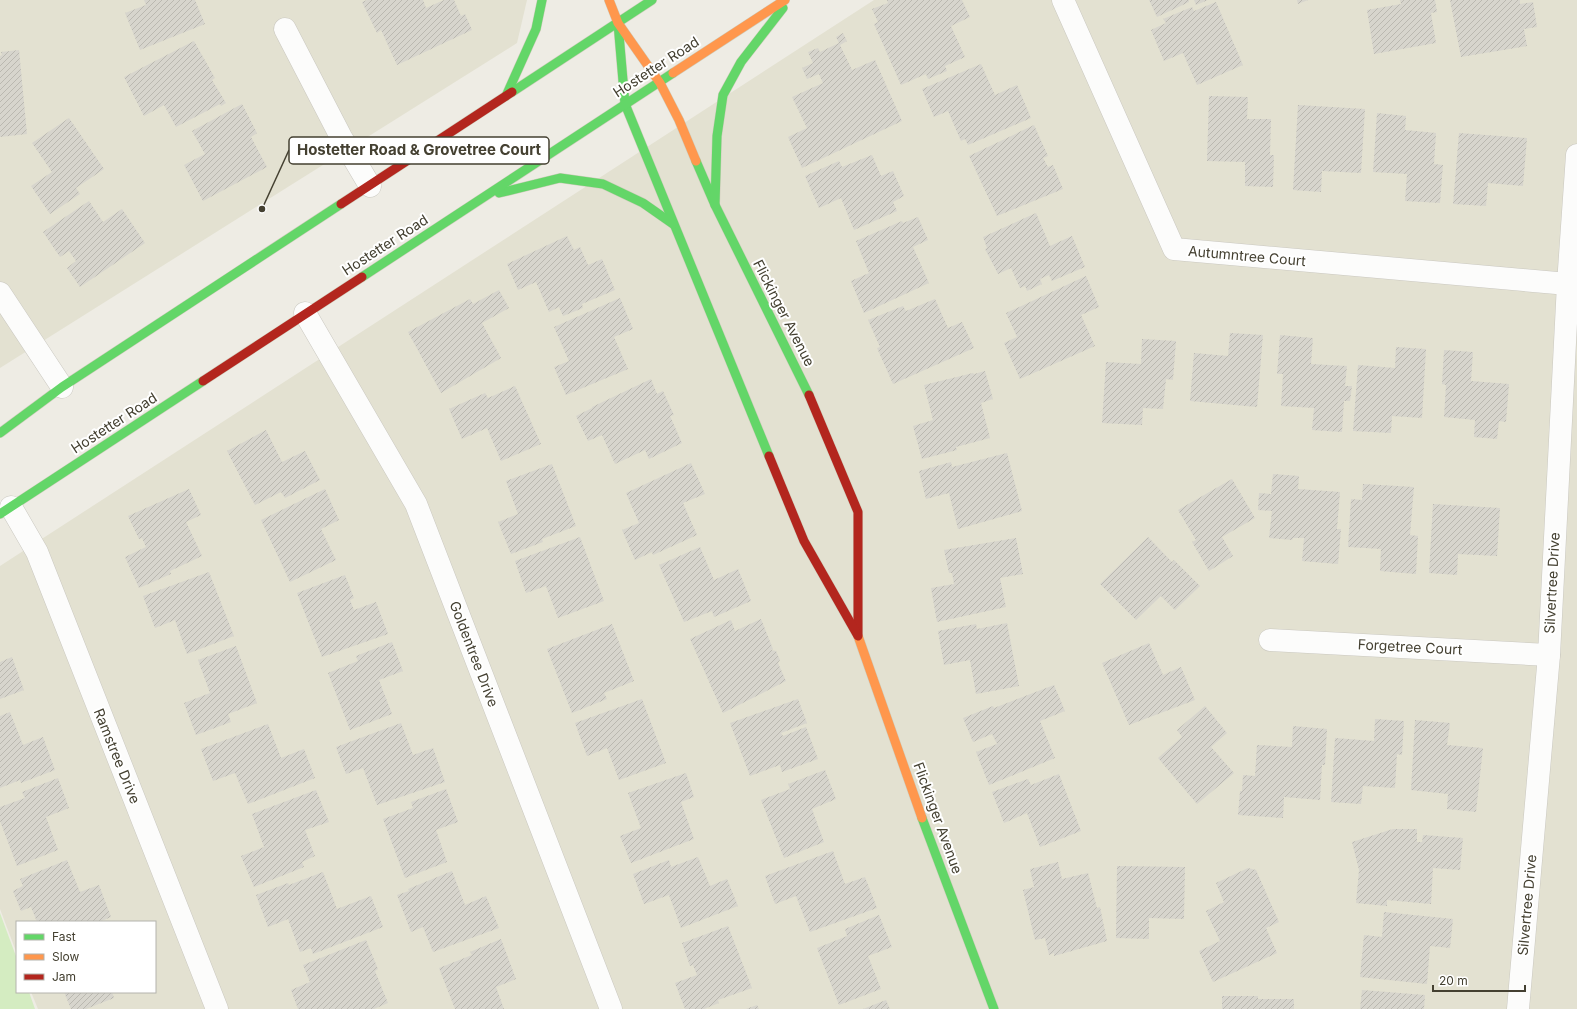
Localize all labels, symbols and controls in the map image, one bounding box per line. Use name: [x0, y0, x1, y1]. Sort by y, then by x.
street label: Hostetter Road: [610, 33, 702, 101]
callout: Hostetter Road & Grovetree Court: [289, 137, 549, 164]
text: Hostetter Road & Grovetree Court: [297, 140, 542, 159]
street label: Hostetter Road: [339, 211, 431, 279]
street label: Autumntree Court: [1187, 242, 1307, 269]
street label: Flickinger Avenue: [750, 257, 819, 369]
street label: Hostetter Road: [68, 389, 160, 457]
street label: Silvertree Drive: [1540, 532, 1563, 634]
street label: Goldentree Drive: [446, 599, 502, 709]
street label: Forgetree Court: [1357, 635, 1463, 658]
street label: Ramstree Drive: [91, 706, 144, 806]
street label: Flickinger Avenue: [910, 760, 967, 876]
street label: Silvertree Drive: [1514, 854, 1539, 956]
legend: [16, 921, 156, 993]
text: Fast: [52, 929, 76, 944]
text: Slow: [52, 949, 80, 964]
scale bar: [1433, 967, 1525, 993]
text: Jam: [52, 969, 76, 984]
text: 20 m: [1439, 973, 1468, 988]

